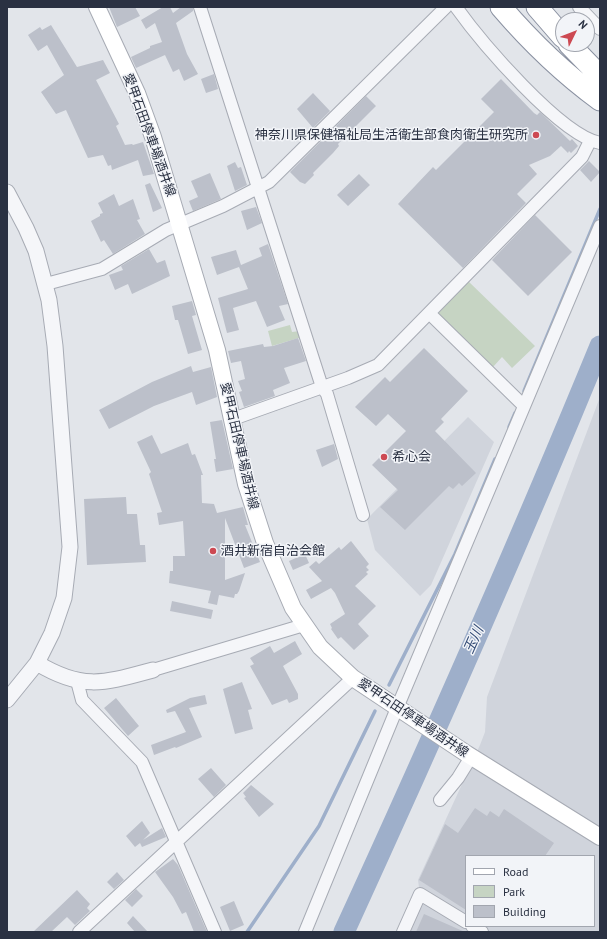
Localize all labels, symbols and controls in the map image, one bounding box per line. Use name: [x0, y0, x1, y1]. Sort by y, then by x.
north arrow: [555, 12, 595, 52]
text: N: [575, 17, 591, 32]
street label: 愛甲石田停車場酒井線: [119, 71, 179, 199]
place label: 神奈川県保健福祉局生活衛生部食肉衛生研究所: [255, 127, 528, 143]
marker: 神奈川県保健福祉局生活衛生部食肉衛生研究所: [531, 130, 541, 140]
street label: 愛甲石田停車場酒井線: [217, 381, 261, 511]
place label: 希心会: [392, 449, 431, 465]
marker: 希心会: [379, 452, 389, 462]
place label: 酒井新宿自治会館: [221, 543, 325, 559]
marker: 酒井新宿自治会館: [208, 546, 218, 556]
water label: 玉川: [461, 624, 487, 656]
street label: 愛甲石田停車場酒井線: [355, 675, 471, 761]
legend: [465, 855, 595, 927]
text: Road: [503, 864, 528, 879]
text: Park: [503, 884, 525, 899]
text: Building: [503, 904, 546, 919]

